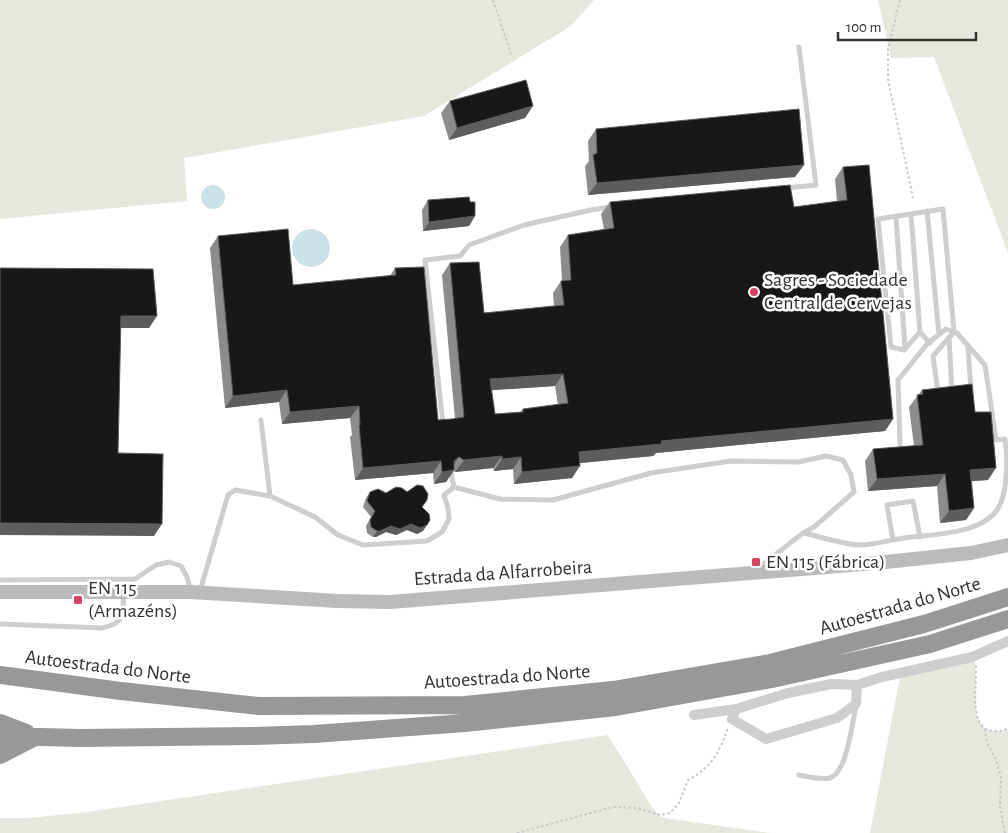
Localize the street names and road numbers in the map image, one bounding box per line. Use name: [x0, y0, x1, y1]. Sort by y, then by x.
street label: Estrada da Alfarrobeira: [413, 557, 593, 589]
street label: Autoestrada do Norte: [817, 573, 983, 639]
street label: Autoestrada do Norte: [24, 647, 192, 687]
street label: Autoestrada do Norte: [423, 661, 591, 693]

